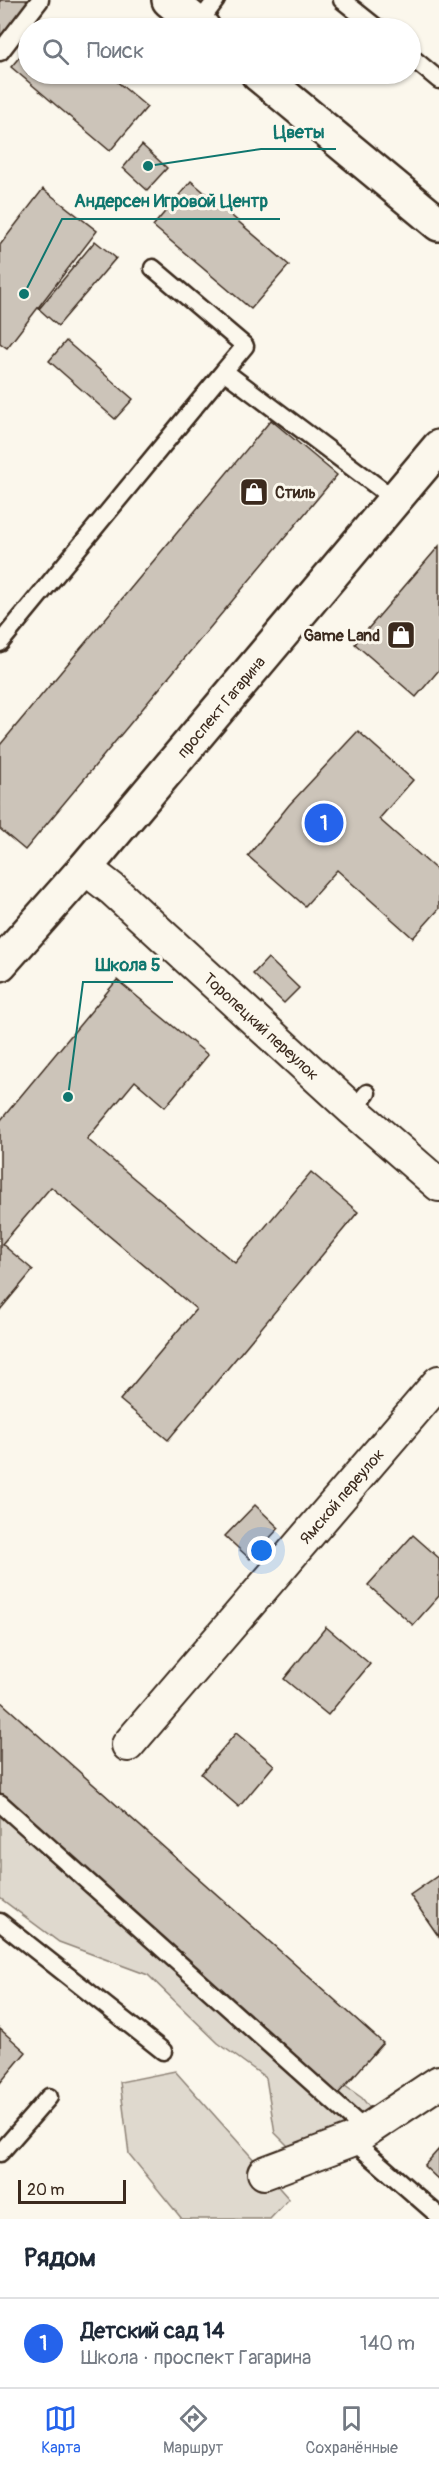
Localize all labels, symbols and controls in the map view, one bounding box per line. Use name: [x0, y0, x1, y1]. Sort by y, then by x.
search box: [18, 18, 421, 84]
icon: search: [39, 35, 72, 68]
text: Поиск: [87, 37, 144, 65]
callout: Цветы: [261, 113, 336, 149]
text: Цветы: [273, 121, 325, 144]
callout: Андерсен Игровой Центр: [62, 183, 280, 219]
text: Андерсен Игровой Центр: [74, 190, 269, 213]
shop icon: Стиль: [238, 476, 270, 508]
place label: Стиль: [275, 483, 316, 503]
shop icon: Game Land: [385, 619, 417, 651]
place label: Game Land: [304, 626, 380, 646]
street label: проспект Гагарина: [173, 652, 270, 762]
pin: 1: [304, 800, 344, 846]
callout: Школа 5: [83, 946, 173, 982]
text: Школа 5: [94, 954, 161, 977]
street label: Торопецкий переулок: [199, 969, 323, 1085]
street label: Ямской переулок: [296, 1445, 389, 1548]
your location: [247, 1536, 276, 1565]
scale bar: [18, 2177, 126, 2204]
text: 20 m: [27, 2180, 65, 2200]
text: Рядом: [24, 2242, 96, 2274]
text: Детский сад 14: [81, 2317, 224, 2345]
text: 1: [40, 2331, 47, 2356]
text: 140 m: [360, 2331, 415, 2356]
text: Школа · проспект Гагарина: [81, 2345, 311, 2370]
tab: Карта: [41, 2402, 81, 2458]
tab: Маршрут: [163, 2402, 223, 2458]
tab: Сохранённые: [306, 2402, 398, 2458]

